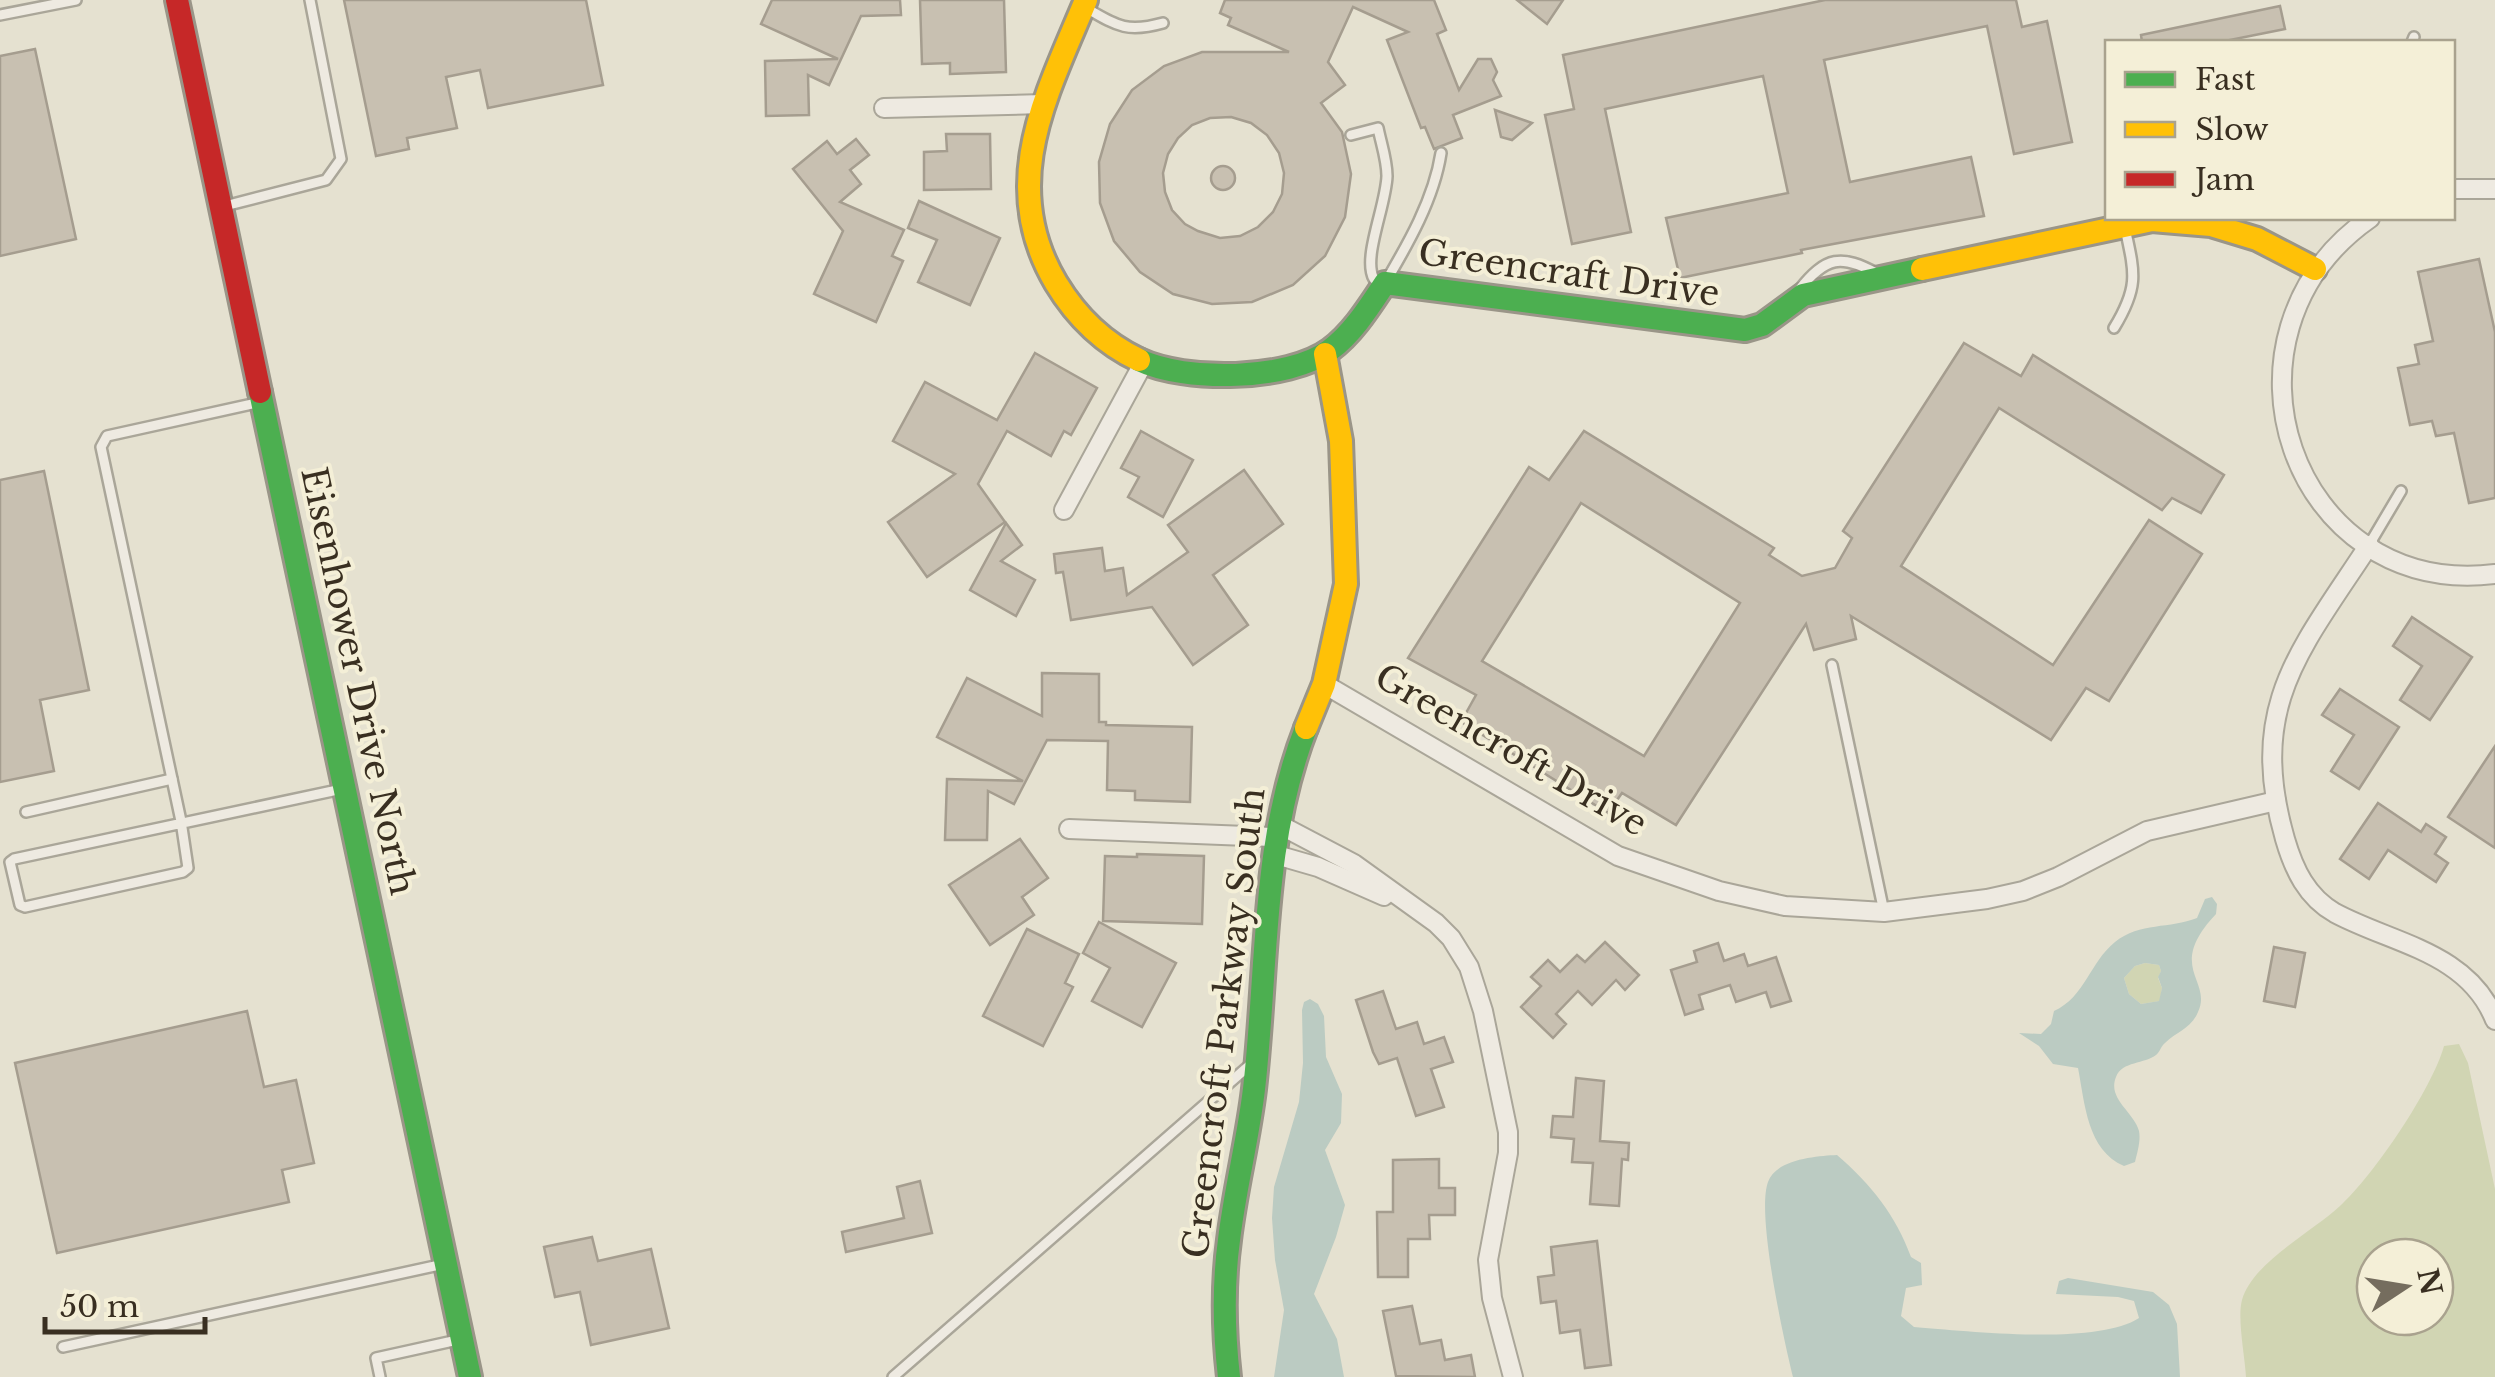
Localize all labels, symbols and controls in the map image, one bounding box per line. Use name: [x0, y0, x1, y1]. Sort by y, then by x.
legend: [2105, 40, 2455, 220]
text: Fast: [2195, 61, 2256, 98]
text: Slow: [2195, 111, 2269, 148]
text: Jam: [2191, 161, 2255, 198]
street label: Greencraft Drive: [1416, 230, 1722, 315]
street label: Eisenhower Drive North: [292, 463, 425, 899]
street label: Greencroft Drive: [1368, 654, 1655, 845]
street label: Greencroft Parkway South: [1173, 785, 1274, 1261]
north arrow: [2355, 1237, 2455, 1337]
text: N: [2409, 1265, 2449, 1298]
scale bar: [45, 1272, 205, 1334]
text: 50 m: [60, 1288, 139, 1325]

